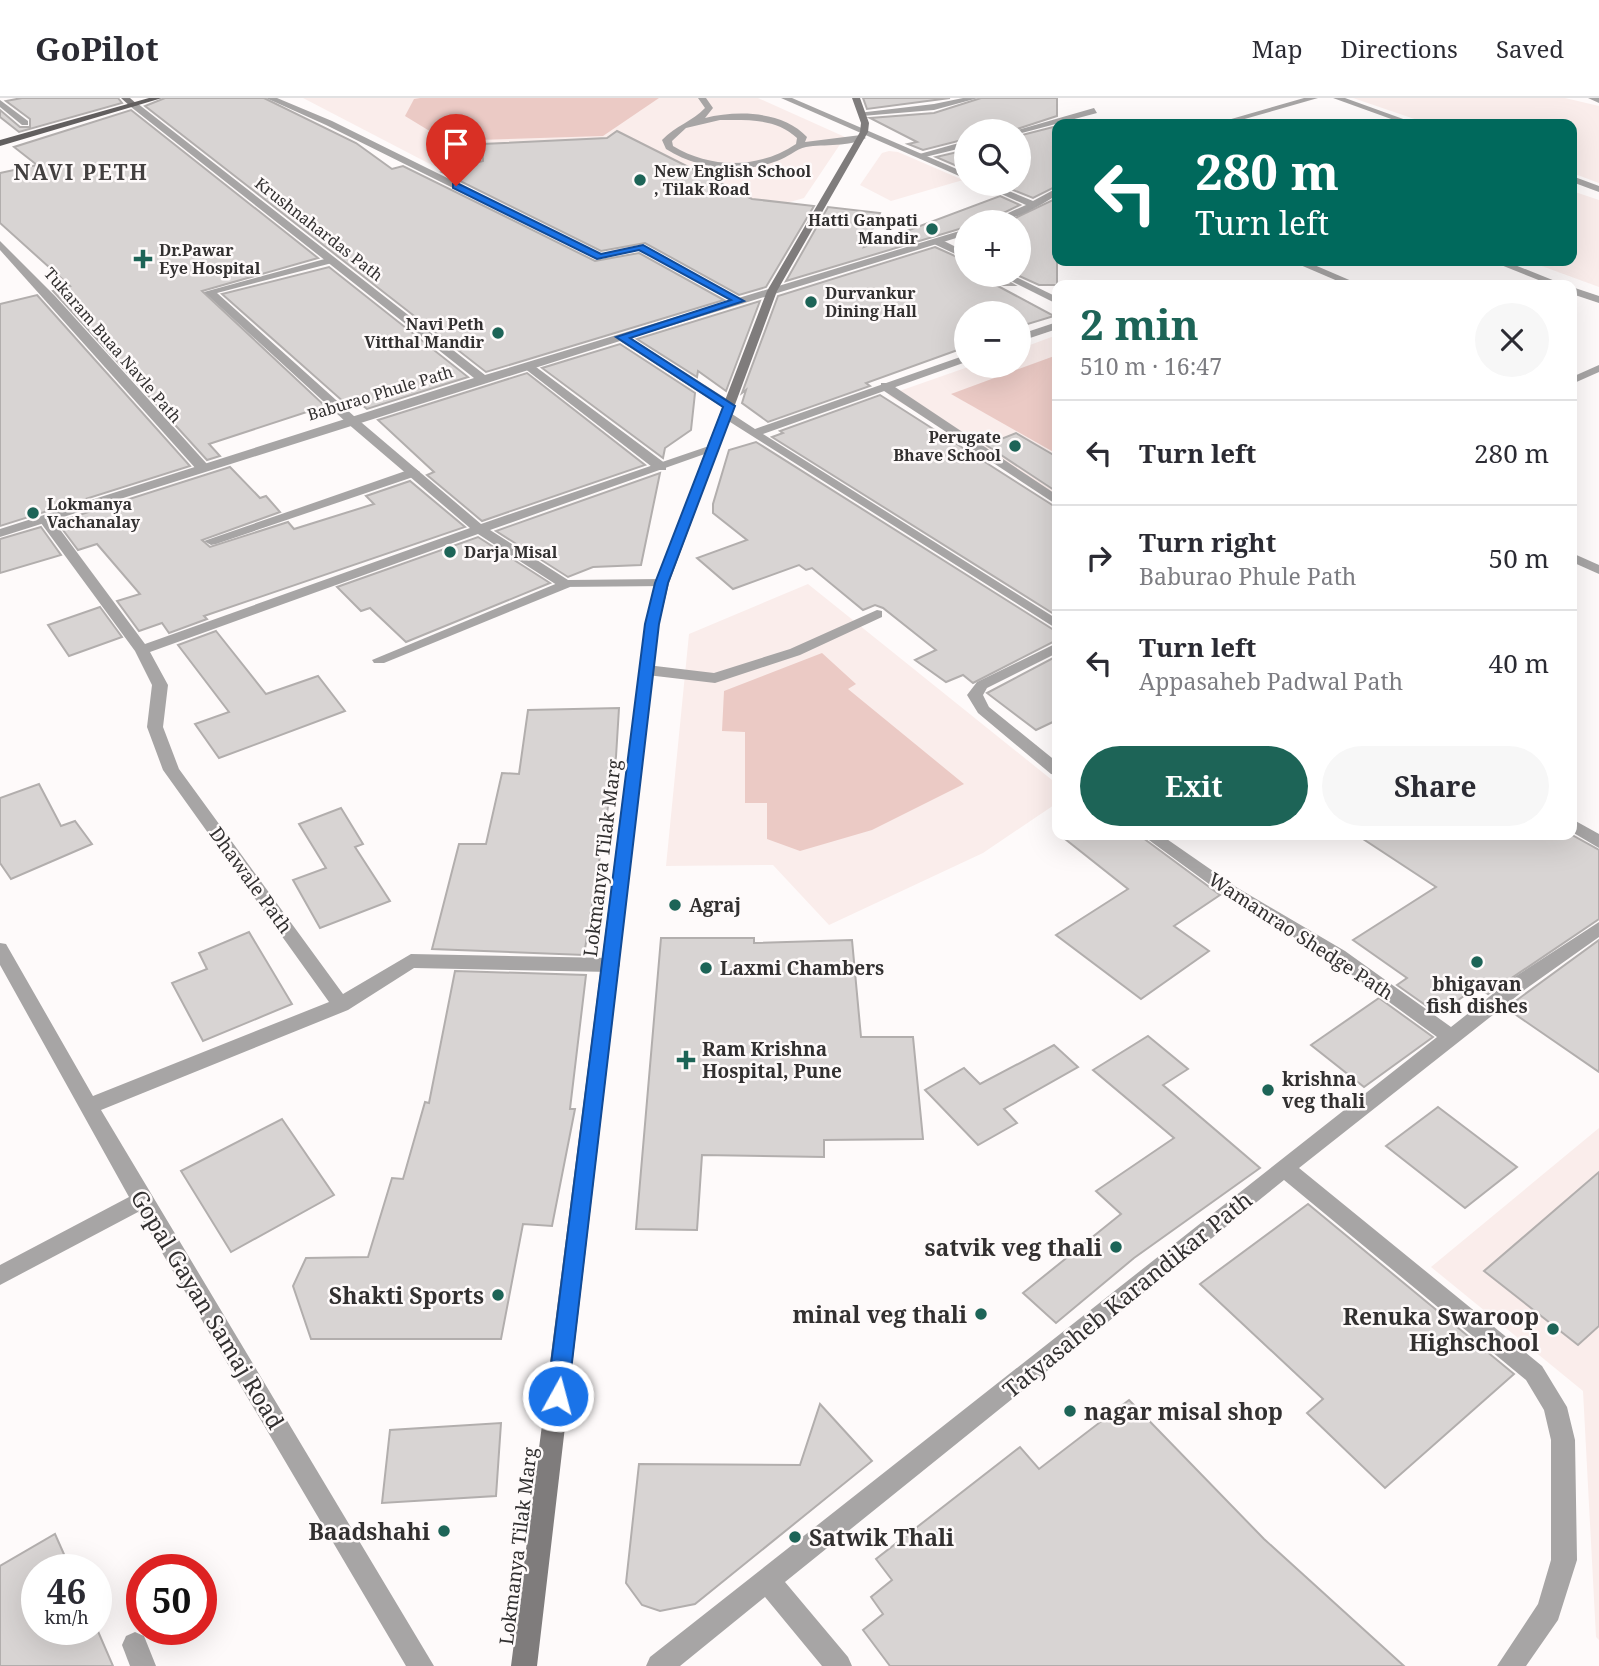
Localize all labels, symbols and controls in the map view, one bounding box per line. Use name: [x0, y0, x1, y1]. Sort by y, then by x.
text: GoPilot: [35, 26, 159, 71]
text: Map: [1252, 32, 1303, 65]
text: Directions: [1341, 32, 1458, 65]
text: Saved: [1496, 32, 1564, 65]
pin: [426, 114, 486, 186]
map controls: [954, 119, 1031, 378]
button: search: [954, 119, 1031, 196]
icon: arrive: [437, 125, 475, 163]
text: 280 m: [1195, 138, 1339, 204]
icon: left: [1080, 147, 1171, 238]
district label: NAVI PETH: [13, 158, 149, 186]
place label: New English School , Tilak Road: [654, 160, 812, 200]
street label: Krushnahardas Path: [250, 172, 388, 286]
marker: New English School , Tilak Road: [632, 172, 648, 188]
text: Turn left: [1195, 201, 1329, 244]
place label: Hatti Ganpati Mandir: [808, 209, 919, 249]
button: +: [954, 210, 1031, 287]
marker: Hatti Ganpati Mandir: [924, 221, 940, 237]
place label: Dr.Pawar Eye Hospital: [159, 239, 261, 279]
marker: Dr.Pawar Eye Hospital: [133, 249, 153, 269]
street label: Tukaram Buaa Navle Path: [39, 263, 187, 427]
place label: Durvankur Dining Hall: [825, 282, 917, 322]
marker: Durvankur Dining Hall: [803, 294, 819, 310]
text: 2 min: [1080, 295, 1199, 352]
button: −: [954, 301, 1031, 378]
button: close: [1475, 303, 1549, 377]
place label: Navi Peth Vitthal Mandir: [364, 313, 485, 353]
marker: Navi Peth Vitthal Mandir: [490, 325, 506, 341]
text: 510 m · 16:47: [1080, 350, 1222, 382]
street label: Baburao Phule Path: [304, 360, 456, 426]
place label: Perugate Bhave School: [893, 426, 1001, 466]
icon: left: [1080, 434, 1118, 472]
text: Turn left: [1139, 435, 1256, 471]
text: 280 m: [1474, 435, 1549, 471]
marker: Perugate Bhave School: [1007, 438, 1023, 454]
place label: Lokmanya Vachanalay: [47, 493, 141, 533]
marker: Lokmanya Vachanalay: [25, 505, 41, 521]
text: Turn right: [1139, 524, 1276, 560]
icon: right: [1080, 539, 1118, 577]
text: 50 m: [1489, 540, 1549, 576]
place label: Darja Misal: [464, 541, 558, 563]
marker: Darja Misal: [442, 544, 458, 560]
text: Baburao Phule Path: [1139, 560, 1356, 592]
text: Turn left: [1139, 629, 1256, 665]
icon: left: [1080, 644, 1118, 682]
text: 40 m: [1489, 645, 1549, 681]
text: Appasaheb Padwal Path: [1139, 665, 1403, 697]
button: Exit: [1080, 746, 1308, 826]
button: Share: [1322, 746, 1549, 826]
street label: Lokmanya Tilak Marg: [577, 758, 627, 958]
street label: Dhawale Path: [204, 822, 298, 938]
street label: Wamanrao Shedge Path: [1203, 866, 1399, 1006]
place label: Agraj: [689, 892, 741, 918]
marker: Agraj: [667, 897, 683, 913]
marker: bhigavan fish dishes: [1469, 954, 1485, 970]
place label: Laxmi Chambers: [720, 955, 884, 981]
marker: Laxmi Chambers: [698, 960, 714, 976]
place label: bhigavan fish dishes: [1426, 971, 1528, 1019]
place label: Ram Krishna Hospital, Pune: [702, 1036, 842, 1084]
marker: Ram Krishna Hospital, Pune: [676, 1050, 696, 1070]
place label: krishna veg thali: [1282, 1066, 1365, 1114]
marker: krishna veg thali: [1260, 1082, 1276, 1098]
street label: Gopal Gayan Samaj Road: [124, 1183, 292, 1435]
street label: Tatyasaheb Karandikar Path: [996, 1183, 1258, 1405]
place label: satvik veg thali: [925, 1231, 1102, 1263]
marker: satvik veg thali: [1108, 1239, 1124, 1255]
place label: Shakti Sports: [329, 1279, 484, 1311]
marker: Shakti Sports: [490, 1287, 506, 1303]
place label: minal veg thali: [792, 1298, 967, 1330]
place label: Renuka Swaroop Highschool: [1343, 1300, 1539, 1358]
marker: minal veg thali: [973, 1306, 989, 1322]
marker: Renuka Swaroop Highschool: [1545, 1321, 1561, 1337]
position arrow: [521, 1359, 595, 1433]
place label: nagar misal shop: [1084, 1395, 1283, 1427]
marker: nagar misal shop: [1062, 1403, 1078, 1419]
street label: Lokmanya Tilak Marg: [493, 1446, 543, 1646]
place label: Baadshahi: [308, 1515, 430, 1547]
place label: Satwik Thali: [809, 1521, 954, 1553]
marker: Baadshahi: [436, 1523, 452, 1539]
marker: Satwik Thali: [787, 1529, 803, 1545]
speed limit sign: 50: [126, 1554, 217, 1645]
text: 46: [47, 1567, 86, 1614]
text: km/h: [44, 1605, 89, 1629]

